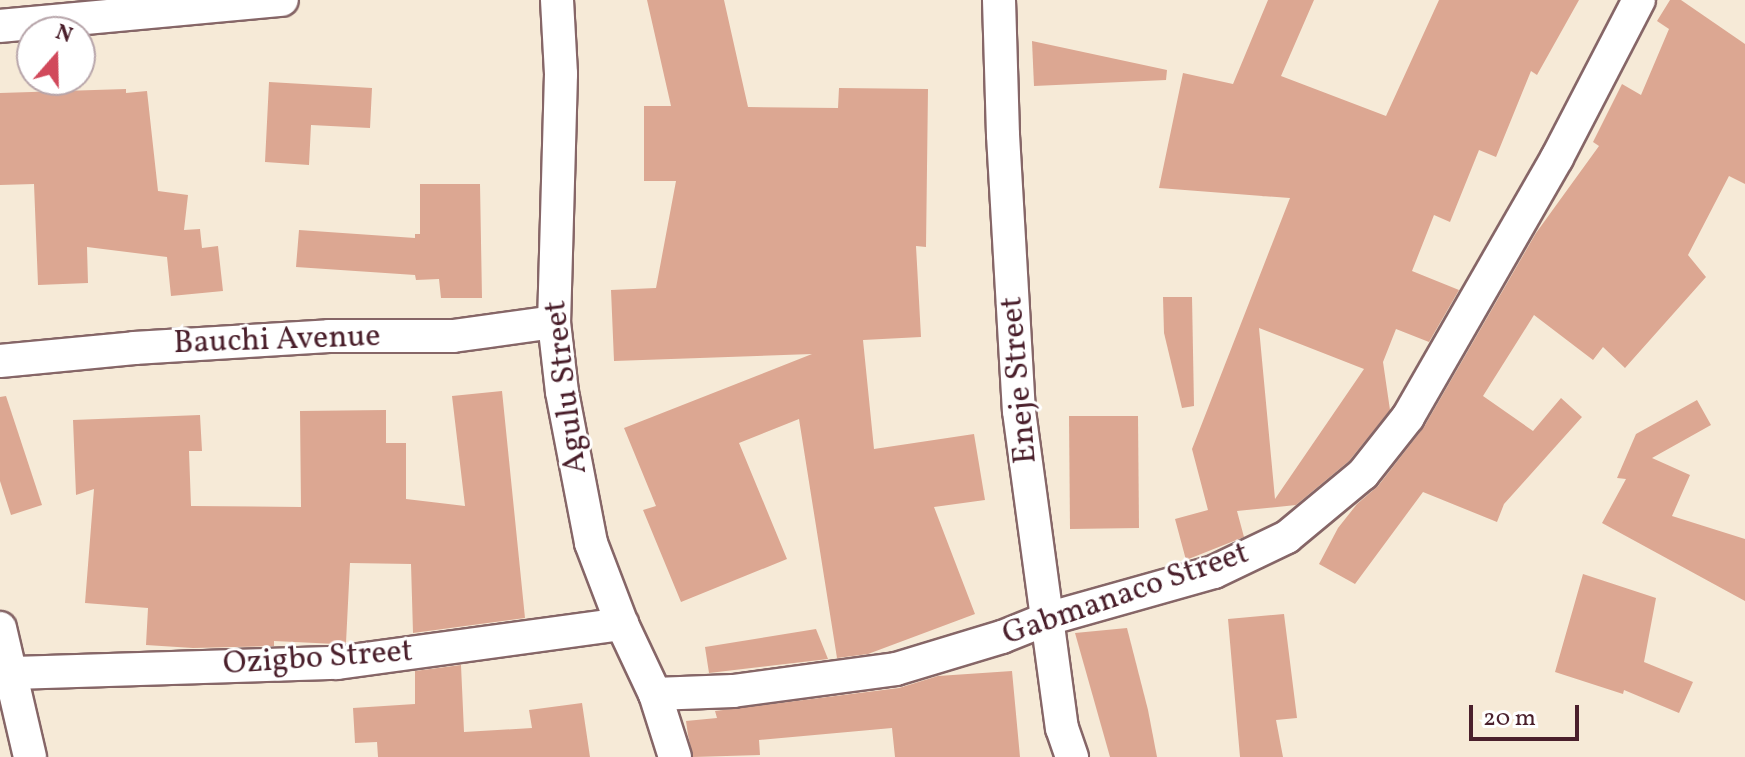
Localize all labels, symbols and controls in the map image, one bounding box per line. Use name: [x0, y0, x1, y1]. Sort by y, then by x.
north arrow: [16, 16, 96, 96]
text: N: [51, 18, 76, 52]
street label: Eneje Street: [994, 295, 1046, 465]
street label: Agulu Street: [537, 298, 597, 476]
street label: Bauchi Avenue: [173, 318, 381, 364]
street label: Gabmanaco Street: [998, 535, 1254, 655]
street label: Ozigbo Street: [222, 633, 414, 685]
scale bar: [1473, 689, 1583, 739]
text: 20 m: [1483, 702, 1536, 736]

